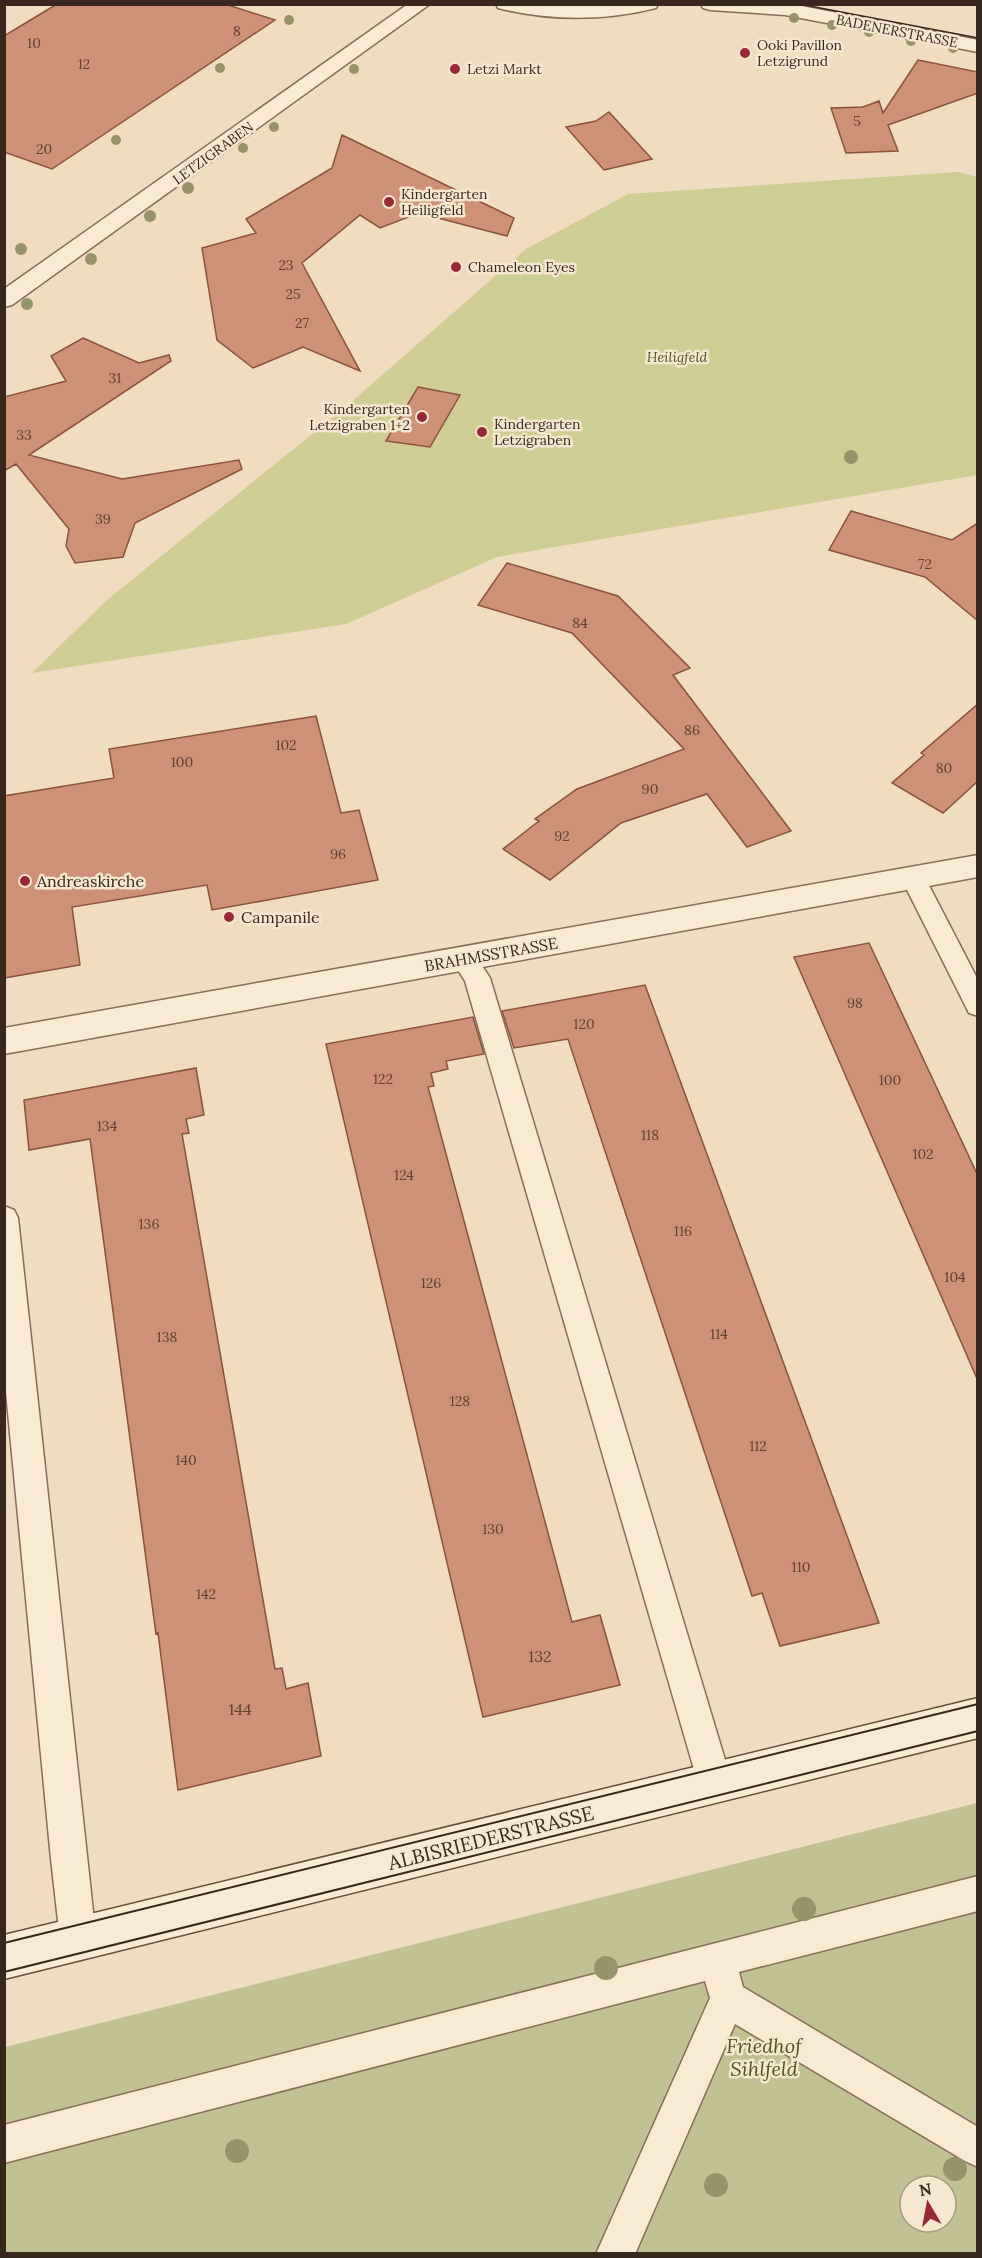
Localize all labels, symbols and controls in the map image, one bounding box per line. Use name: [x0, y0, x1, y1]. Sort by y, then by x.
street label: BADENERSTRASSE: [834, 10, 960, 52]
house number: 8: [233, 22, 241, 40]
house number: 10: [27, 34, 41, 52]
place label: Ooki Pavillon Letzigrund: [757, 36, 843, 70]
marker: Ooki Pavillon Letzigrund: [738, 46, 752, 60]
house number: 12: [78, 55, 90, 73]
place label: Letzi Markt: [467, 60, 542, 78]
marker: Letzi Markt: [448, 62, 462, 76]
house number: 5: [853, 112, 861, 130]
street label: LETZIGRABEN: [169, 117, 257, 188]
house number: 20: [36, 140, 52, 158]
place label: Kindergarten Heiligfeld: [401, 185, 488, 219]
marker: Kindergarten Heiligfeld: [382, 195, 396, 209]
house number: 23: [278, 256, 294, 274]
place label: Chameleon Eyes: [468, 258, 575, 276]
marker: Chameleon Eyes: [449, 260, 463, 274]
house number: 25: [285, 285, 301, 303]
house number: 27: [295, 314, 310, 332]
park label: Heiligfeld: [647, 348, 707, 366]
house number: 31: [109, 369, 121, 387]
place label: Kindergarten Letzigraben 1+2: [309, 400, 410, 434]
marker: Kindergarten Letzigraben 1+2: [415, 410, 429, 424]
place label: Kindergarten Letzigraben: [494, 415, 581, 449]
marker: Kindergarten Letzigraben: [475, 425, 489, 439]
house number: 33: [16, 426, 32, 444]
house number: 39: [95, 510, 111, 528]
house number: 72: [918, 555, 932, 573]
house number: 84: [572, 614, 588, 632]
house number: 86: [684, 721, 700, 739]
house number: 102: [275, 736, 297, 754]
house number: 100: [171, 753, 193, 771]
house number: 80: [936, 759, 952, 777]
house number: 90: [642, 780, 658, 798]
house number: 92: [554, 827, 570, 845]
house number: 96: [330, 845, 346, 863]
place label: Andreaskirche: [36, 871, 144, 891]
marker: Andreaskirche: [18, 874, 32, 888]
place label: Campanile: [241, 907, 320, 927]
marker: Campanile: [222, 910, 236, 924]
street label: BRAHMSSTRASSE: [423, 932, 559, 976]
house number: 98: [847, 994, 863, 1012]
house number: 120: [573, 1015, 595, 1033]
house number: 122: [373, 1070, 393, 1088]
house number: 100: [879, 1071, 901, 1089]
house number: 134: [97, 1117, 118, 1135]
house number: 118: [641, 1126, 659, 1144]
house number: 102: [912, 1145, 934, 1163]
house number: 124: [394, 1166, 414, 1184]
house number: 136: [139, 1215, 160, 1233]
house number: 116: [674, 1222, 692, 1240]
house number: 104: [944, 1268, 966, 1286]
house number: 126: [421, 1274, 441, 1292]
house number: 114: [710, 1325, 728, 1343]
house number: 138: [157, 1328, 178, 1346]
house number: 128: [450, 1392, 470, 1410]
house number: 112: [749, 1437, 767, 1455]
house number: 140: [175, 1451, 197, 1469]
house number: 130: [482, 1520, 504, 1538]
house number: 110: [792, 1558, 810, 1576]
house number: 142: [196, 1585, 216, 1603]
house number: 132: [528, 1646, 552, 1666]
house number: 144: [228, 1699, 252, 1719]
street label: ALBISRIEDERSTRASSE: [384, 1800, 596, 1875]
park label: Friedhof Sihlfeld: [726, 2033, 803, 2081]
north arrow: [898, 2174, 958, 2234]
text: N: [918, 2178, 933, 2200]

